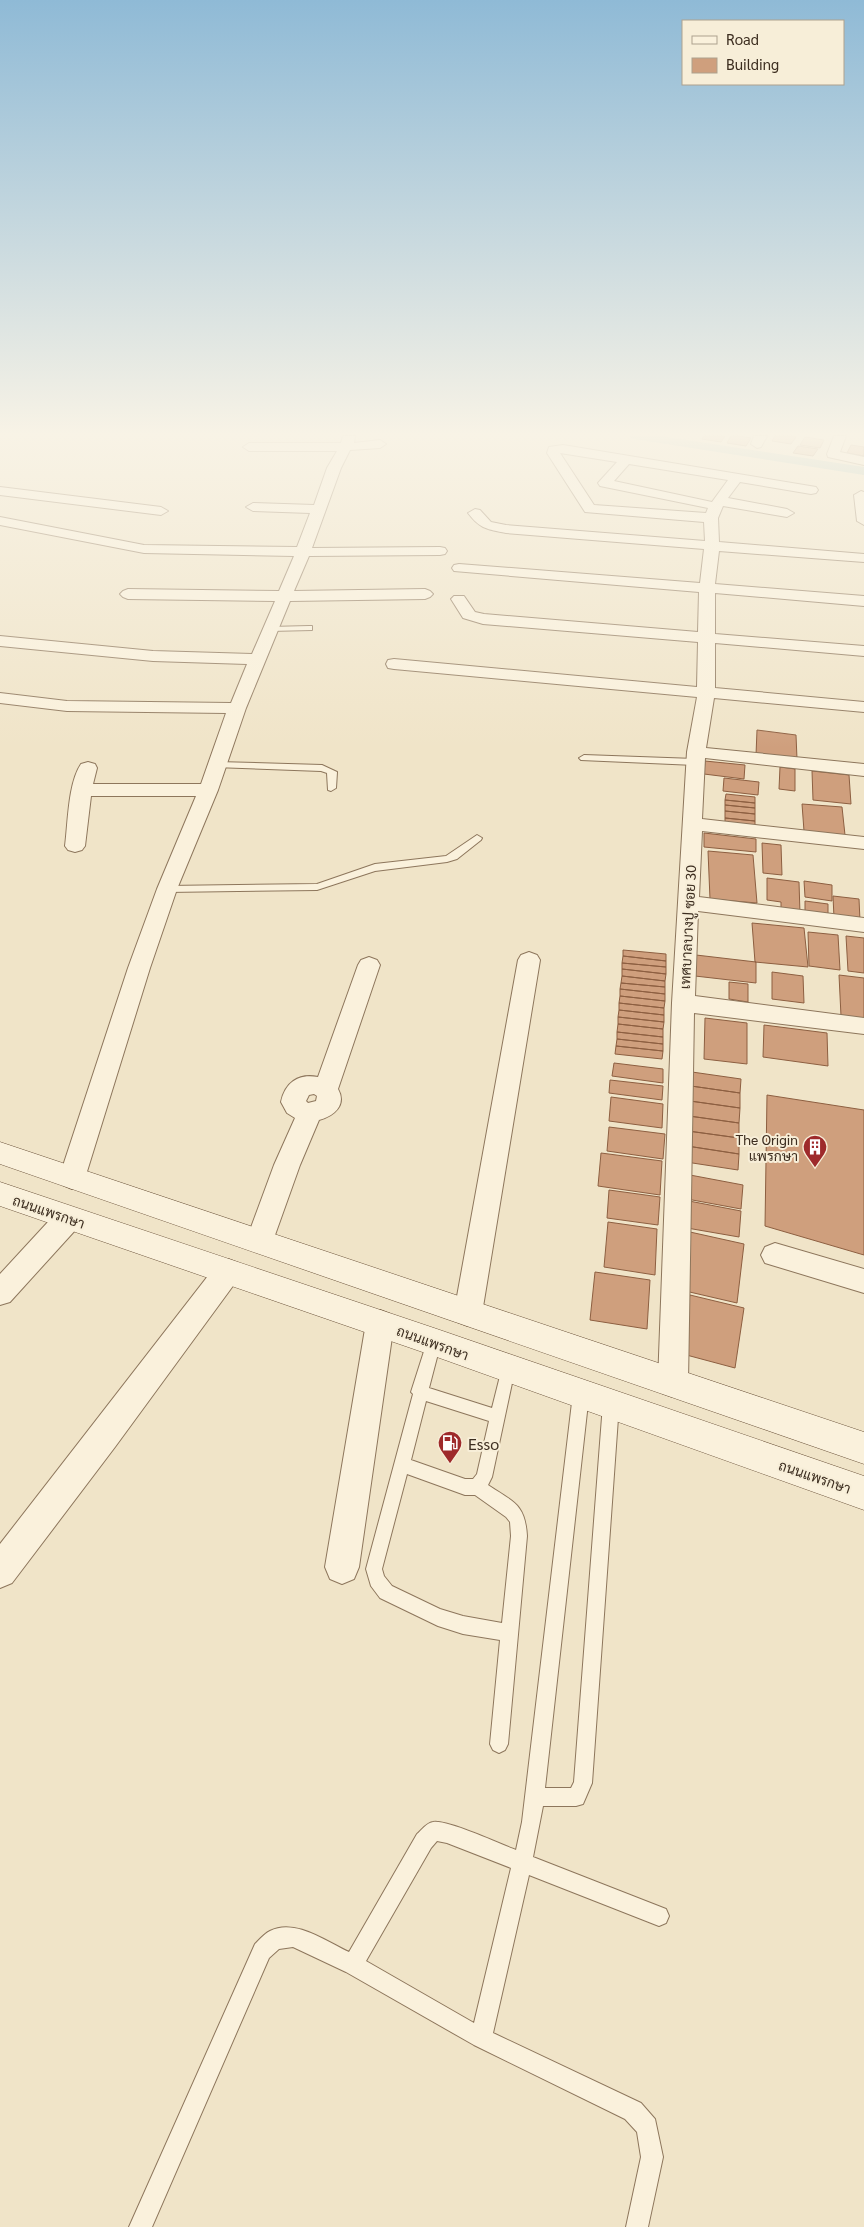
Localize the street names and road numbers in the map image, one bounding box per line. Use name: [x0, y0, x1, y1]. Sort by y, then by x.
street label: เทศบาลบางปู ซอย 30: [675, 864, 701, 990]
street label: ถนนแพรกษา: [10, 1190, 88, 1232]
street label: ถนนแพรกษา: [395, 1321, 471, 1363]
street label: ถนนแพรกษา: [776, 1455, 854, 1497]

